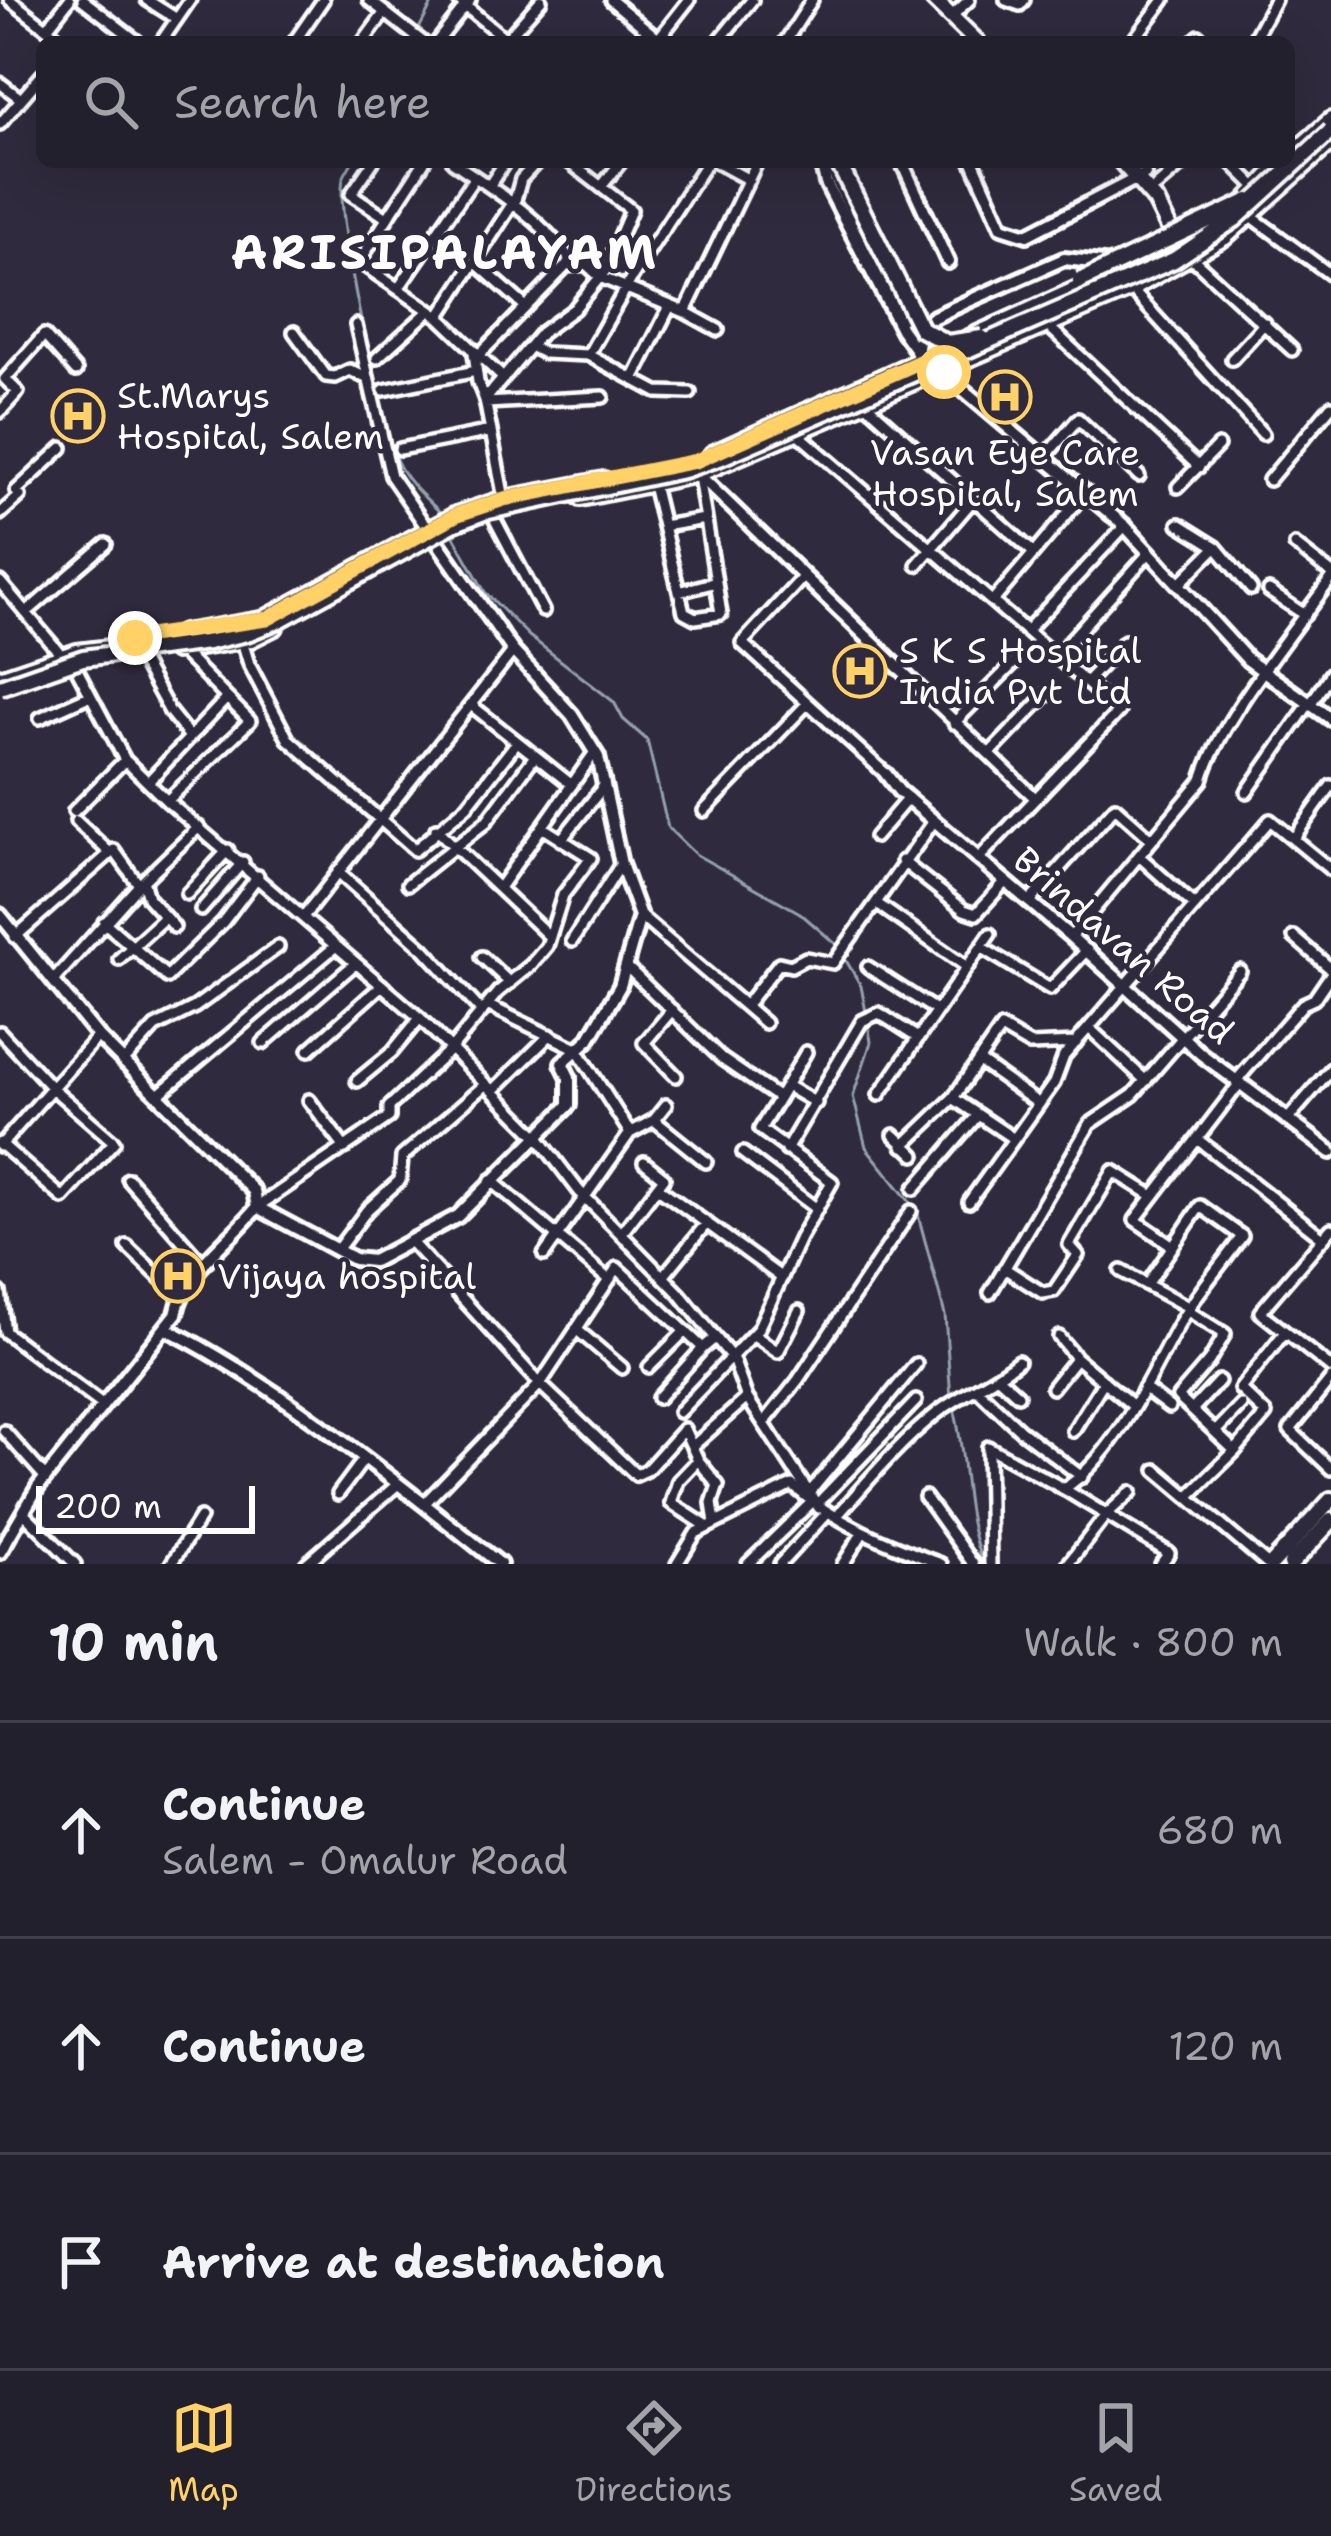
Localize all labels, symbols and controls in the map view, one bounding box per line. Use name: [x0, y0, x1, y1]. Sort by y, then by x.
search box: [36, 36, 1295, 168]
icon: search: [78, 69, 144, 135]
text: Search here: [174, 72, 431, 132]
district label: ARISIPALAYAM: [231, 220, 659, 284]
route start: [917, 345, 971, 399]
hospital icon: Vasan Eye Care Hospital, Salem: [977, 369, 1033, 425]
place label: St.Marys Hospital, Salem: [117, 371, 384, 461]
hospital icon: St.Marys Hospital, Salem: [50, 388, 106, 444]
place label: Vasan Eye Care Hospital, Salem: [870, 428, 1140, 518]
route end: [108, 611, 162, 665]
place label: S K S Hospital India Pvt Ltd: [899, 626, 1142, 716]
hospital icon: S K S Hospital India Pvt Ltd: [832, 643, 888, 699]
street label: Brindavan Road: [1003, 836, 1245, 1055]
hospital icon: Vijaya hospital: [150, 1248, 206, 1304]
place label: Vijaya hospital: [217, 1252, 476, 1301]
scale bar: [36, 1480, 255, 1533]
text: 200 m: [54, 1484, 162, 1529]
text: 10 min: [48, 1608, 218, 1676]
text: Walk · 800 m: [1023, 1616, 1283, 1668]
text: Continue: [162, 1774, 366, 1834]
icon: ahead: [48, 1797, 114, 1863]
text: 680 m: [1157, 1804, 1283, 1856]
text: Salem - Omalur Road: [162, 1834, 568, 1886]
icon: ahead: [48, 2013, 114, 2079]
text: Continue: [162, 2016, 366, 2076]
text: 120 m: [1168, 2020, 1283, 2072]
icon: arrive: [48, 2229, 114, 2295]
text: Arrive at destination: [162, 2232, 665, 2292]
tab: Map: [168, 2395, 239, 2512]
tab: Directions: [575, 2395, 733, 2512]
tab: Saved: [1069, 2395, 1163, 2512]

